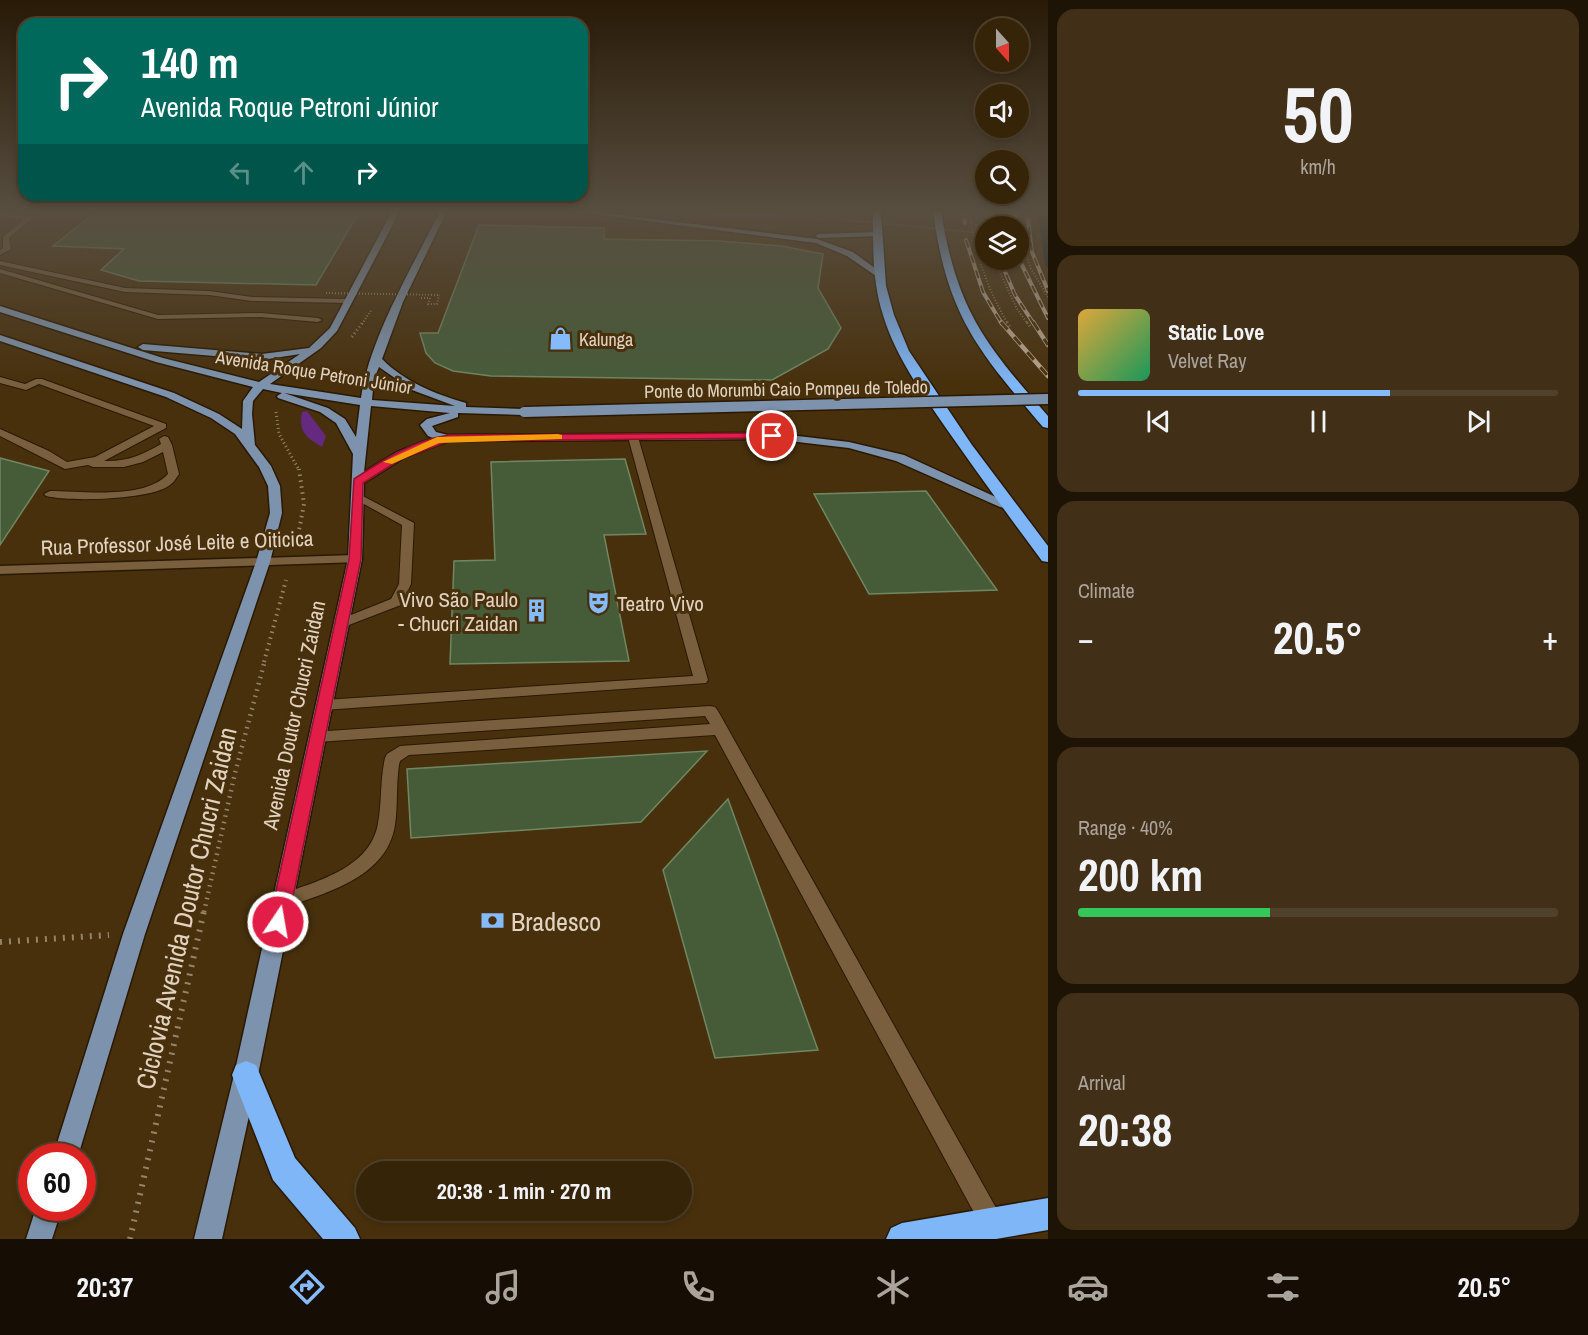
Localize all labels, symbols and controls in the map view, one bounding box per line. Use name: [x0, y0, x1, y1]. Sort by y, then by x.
north arrow: [975, 18, 1029, 72]
map controls: [975, 18, 1029, 270]
text: 140 m: [141, 35, 239, 91]
icon: right: [42, 42, 120, 120]
text: 50: [1282, 61, 1354, 166]
button: sound: [975, 84, 1029, 138]
text: Avenida Roque Petroni Júnior: [141, 89, 439, 125]
button: search: [975, 150, 1029, 204]
text: km/h: [1300, 153, 1336, 180]
icon: left: [224, 156, 257, 189]
icon: ahead: [287, 156, 320, 189]
icon: right: [350, 156, 383, 189]
button: layers: [975, 216, 1029, 270]
text: Static Love: [1168, 317, 1264, 347]
shop icon: Kalunga: [548, 326, 574, 352]
place label: Kalunga: [579, 327, 633, 352]
street label: Avenida Roque Petroni Júnior: [213, 344, 414, 400]
text: Velvet Ray: [1168, 347, 1246, 374]
street label: Ponte do Morumbi Caio Pompeu de Toledo: [644, 374, 928, 404]
icon: previous: [1142, 405, 1175, 438]
icon: pause: [1302, 405, 1335, 438]
icon: next: [1462, 405, 1495, 438]
pin: [746, 410, 797, 461]
icon: arrive: [755, 419, 788, 452]
street label: Rua Professor José Leite e Oiticica: [40, 524, 314, 562]
text: Climate: [1078, 577, 1135, 604]
place label: Vivo São Paulo - Chucri Zaidan: [398, 585, 518, 638]
place label: Teatro Vivo: [617, 589, 704, 618]
theatre icon: Teatro Vivo: [586, 590, 612, 616]
street label: Avenida Doutor Chucri Zaidan: [255, 598, 332, 833]
building icon: Vivo São Paulo - Chucri Zaidan: [523, 598, 549, 624]
text: 20.5°: [1273, 607, 1363, 668]
text: −: [1078, 616, 1094, 660]
text: +: [1542, 616, 1558, 660]
street label: Ciclovia Avenida Doutor Chucri Zaidan: [127, 724, 245, 1092]
text: Range · 40%: [1078, 814, 1173, 841]
text: 200 km: [1078, 844, 1203, 905]
position arrow: [246, 890, 310, 954]
place label: Bradesco: [511, 904, 601, 939]
bank icon: Bradesco: [480, 908, 506, 934]
text: Arrival: [1078, 1069, 1125, 1096]
text: 20:38: [1078, 1099, 1172, 1160]
speed limit sign: 60: [18, 1143, 96, 1221]
text: 20:38 · 1 min · 270 m: [437, 1176, 611, 1206]
icon: directions: [286, 1266, 328, 1308]
icon: music: [482, 1266, 524, 1308]
icon: phone: [677, 1266, 719, 1308]
icon: climate: [872, 1266, 914, 1308]
icon: car: [1067, 1266, 1109, 1308]
icon: filters: [1262, 1266, 1304, 1308]
text: 20:37: [77, 1269, 133, 1305]
text: 20.5°: [1457, 1269, 1511, 1305]

